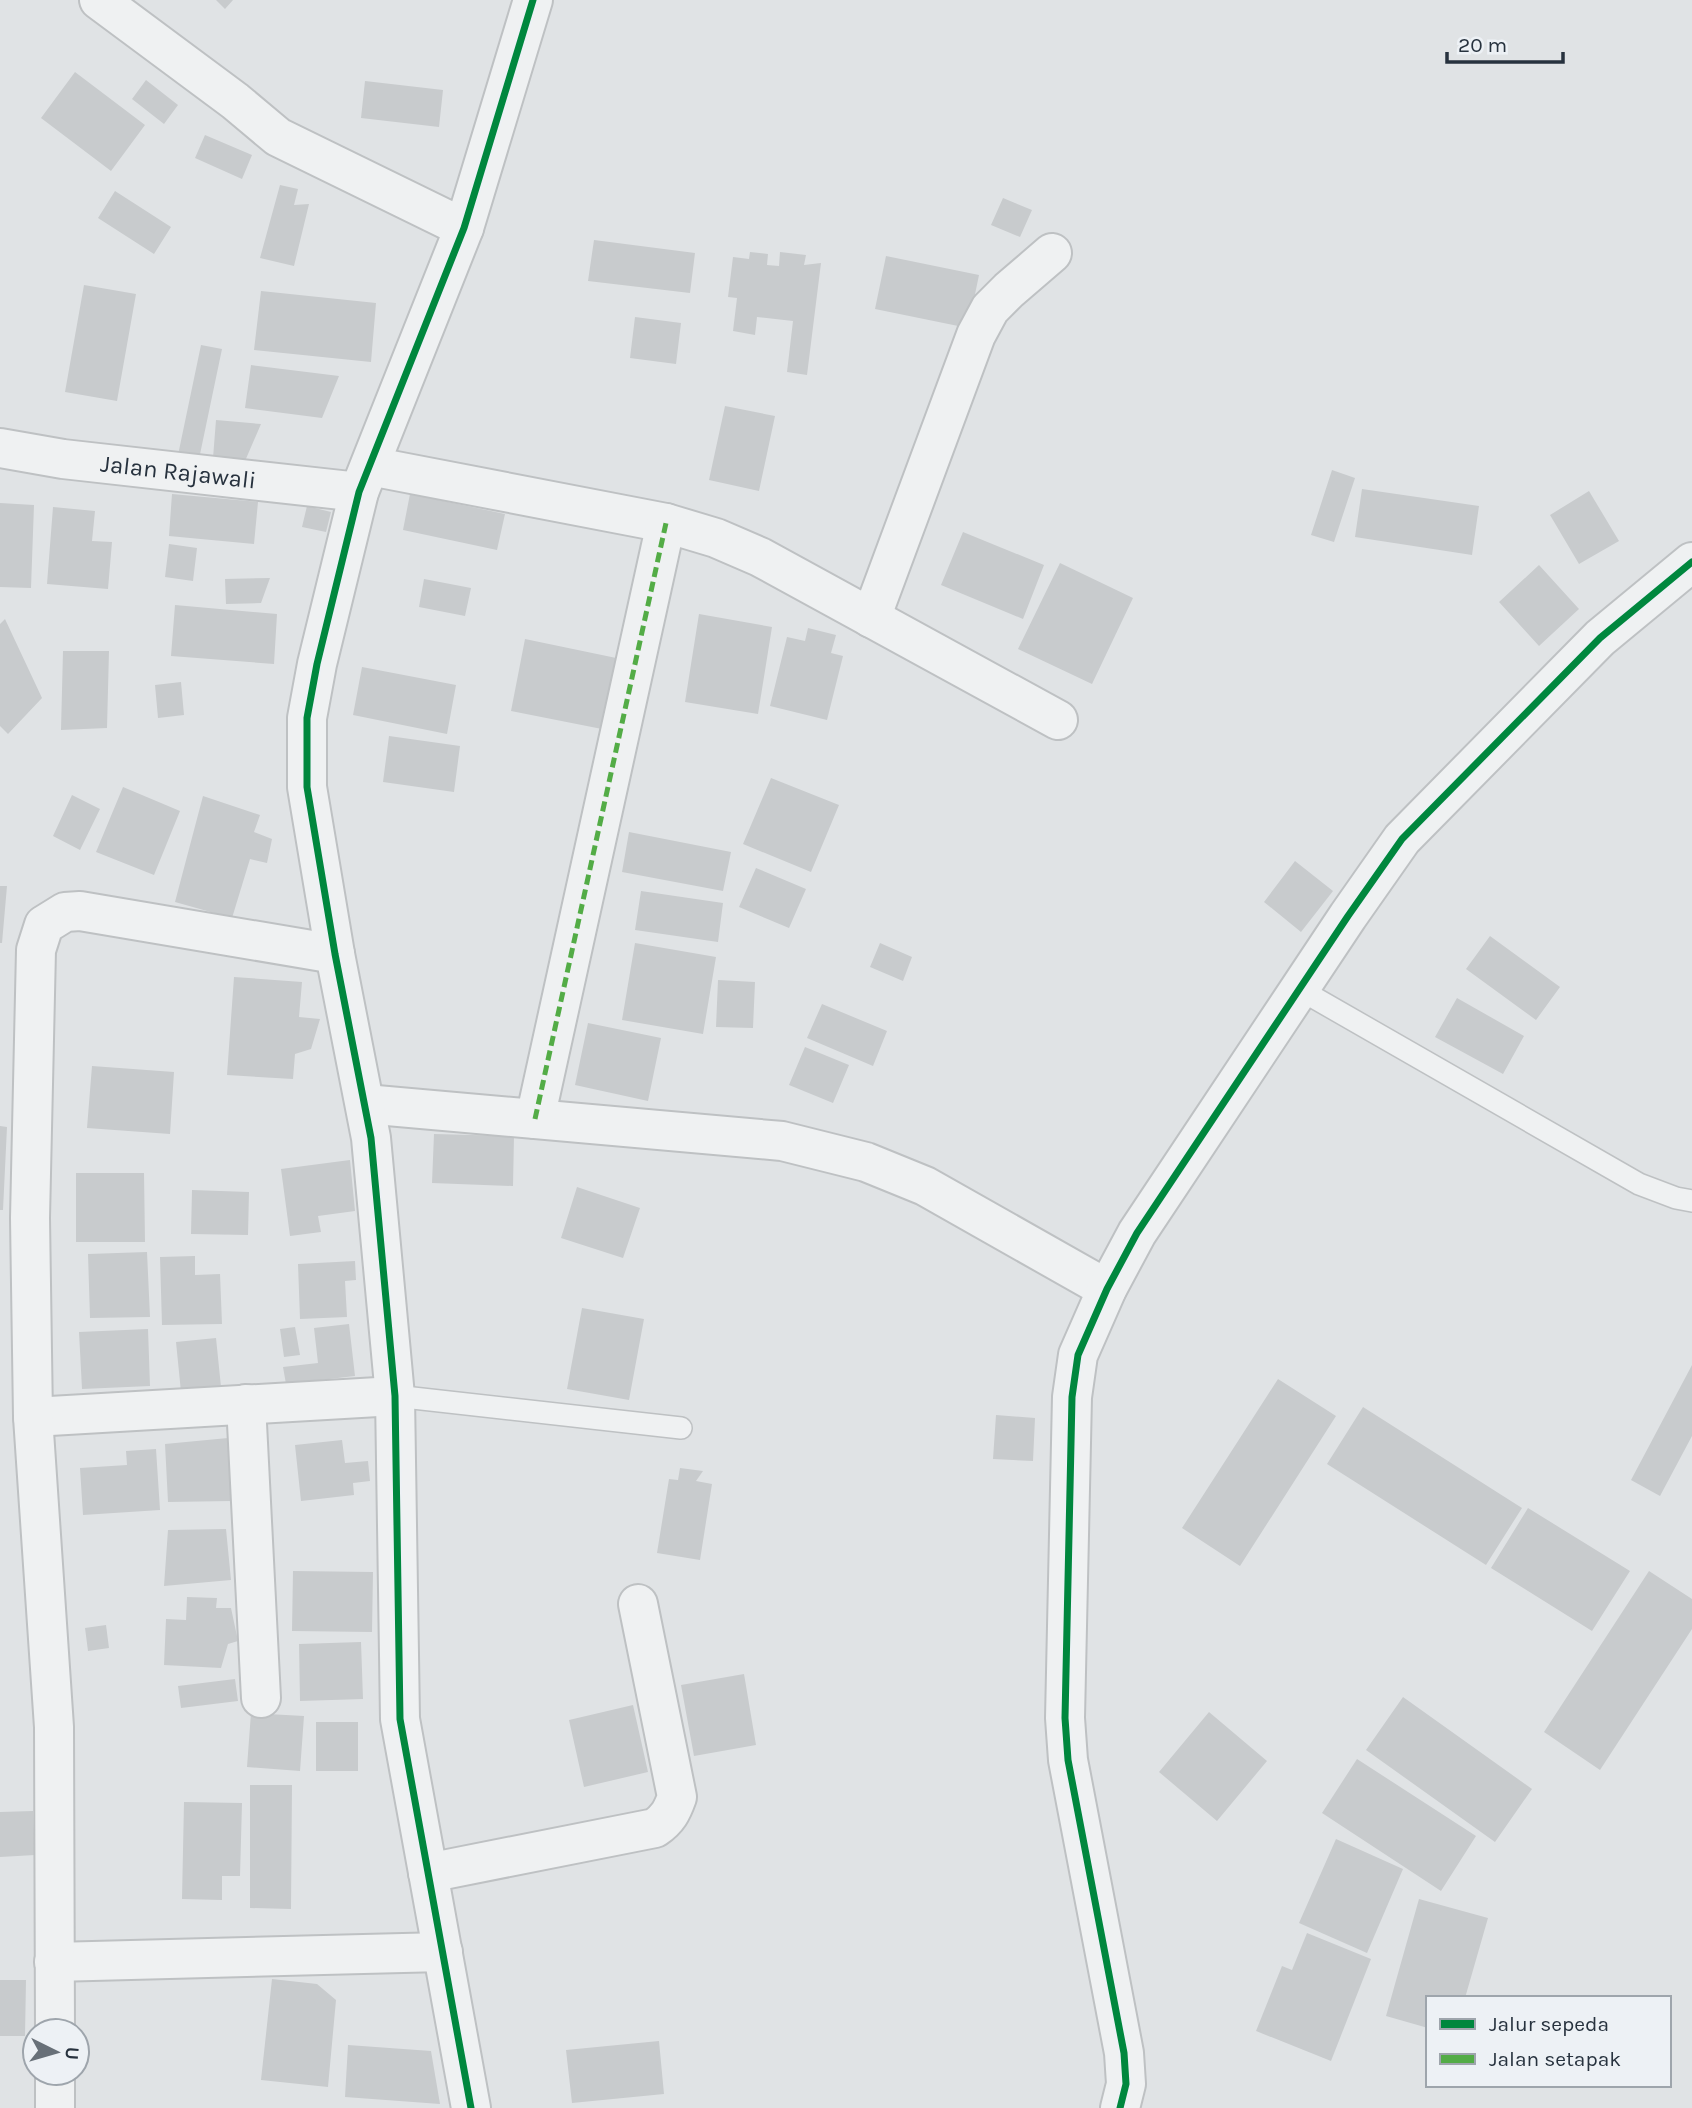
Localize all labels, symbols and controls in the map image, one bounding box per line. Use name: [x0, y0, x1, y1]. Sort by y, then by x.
scale bar: [1447, 21, 1562, 65]
text: 20 m: [1458, 33, 1507, 57]
street label: Jalan Rajawali: [99, 449, 258, 494]
legend: [1426, 1996, 1671, 2087]
text: Jalur sepeda: [1489, 2012, 1609, 2036]
north arrow: [21, 2017, 91, 2087]
text: U: [60, 2046, 83, 2061]
text: Jalan setapak: [1489, 2047, 1621, 2071]

